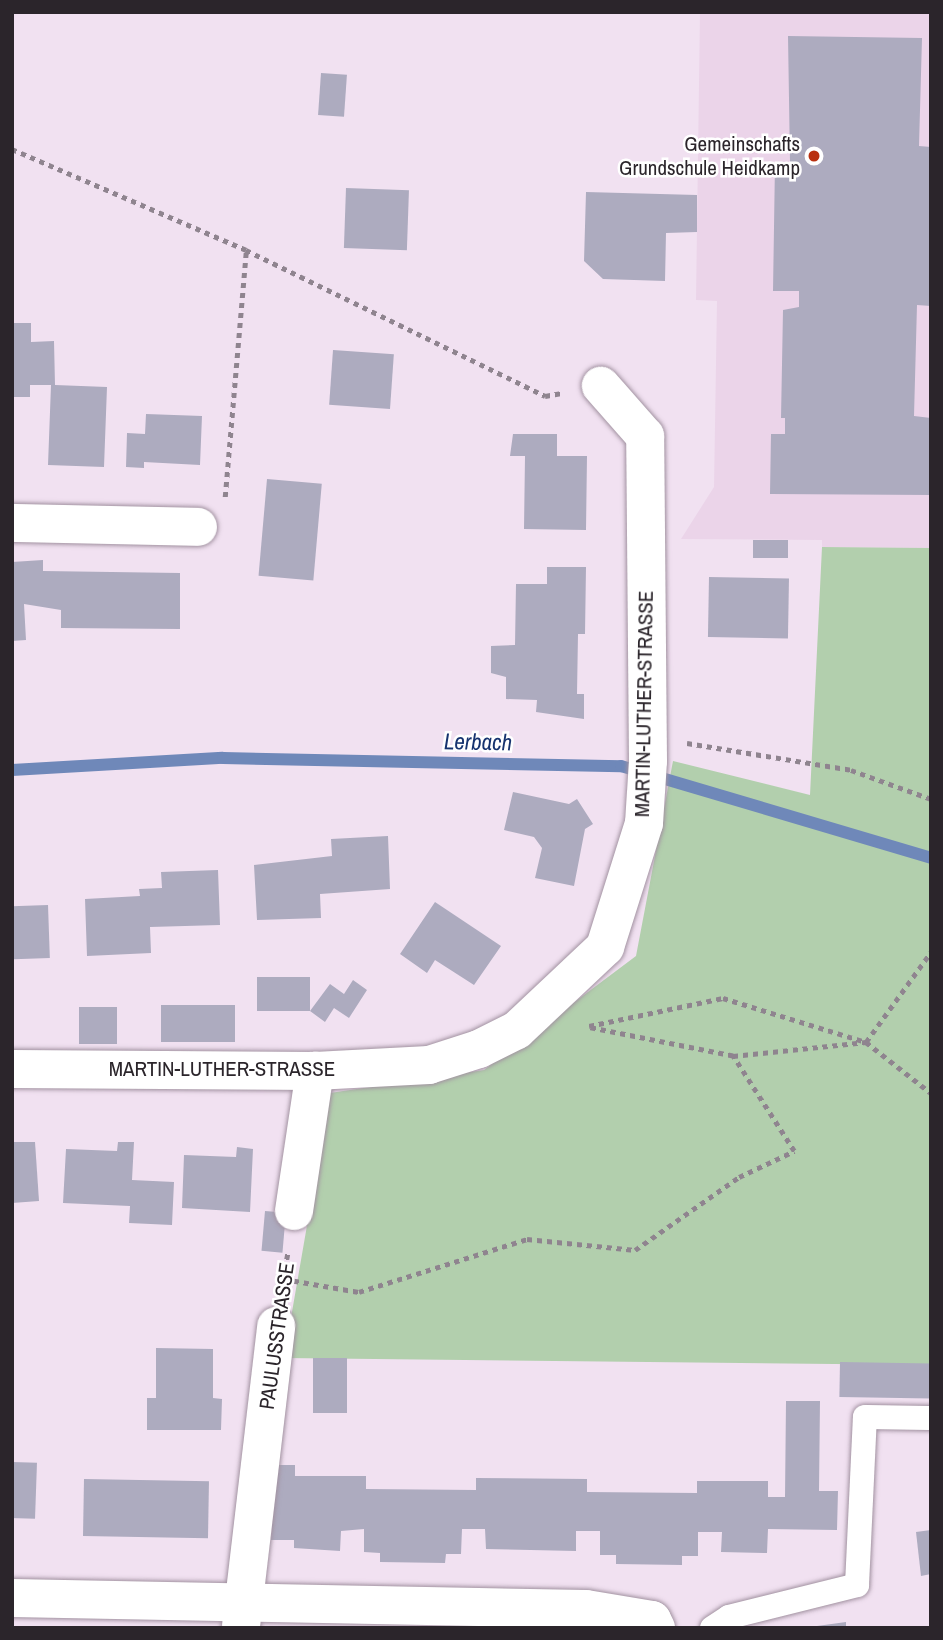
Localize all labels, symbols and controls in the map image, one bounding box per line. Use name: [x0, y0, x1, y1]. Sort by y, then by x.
place label: Gemeinschafts Grundschule Heidkamp: [619, 131, 800, 181]
marker: Gemeinschafts Grundschule Heidkamp: [806, 148, 822, 164]
street label: MARTIN-LUTHER-STRASSE: [629, 591, 659, 817]
water label: Lerbach: [444, 728, 512, 756]
street label: MARTIN-LUTHER-STRASSE: [109, 1056, 335, 1082]
street label: PAULUSSTRASSE: [254, 1261, 300, 1411]

